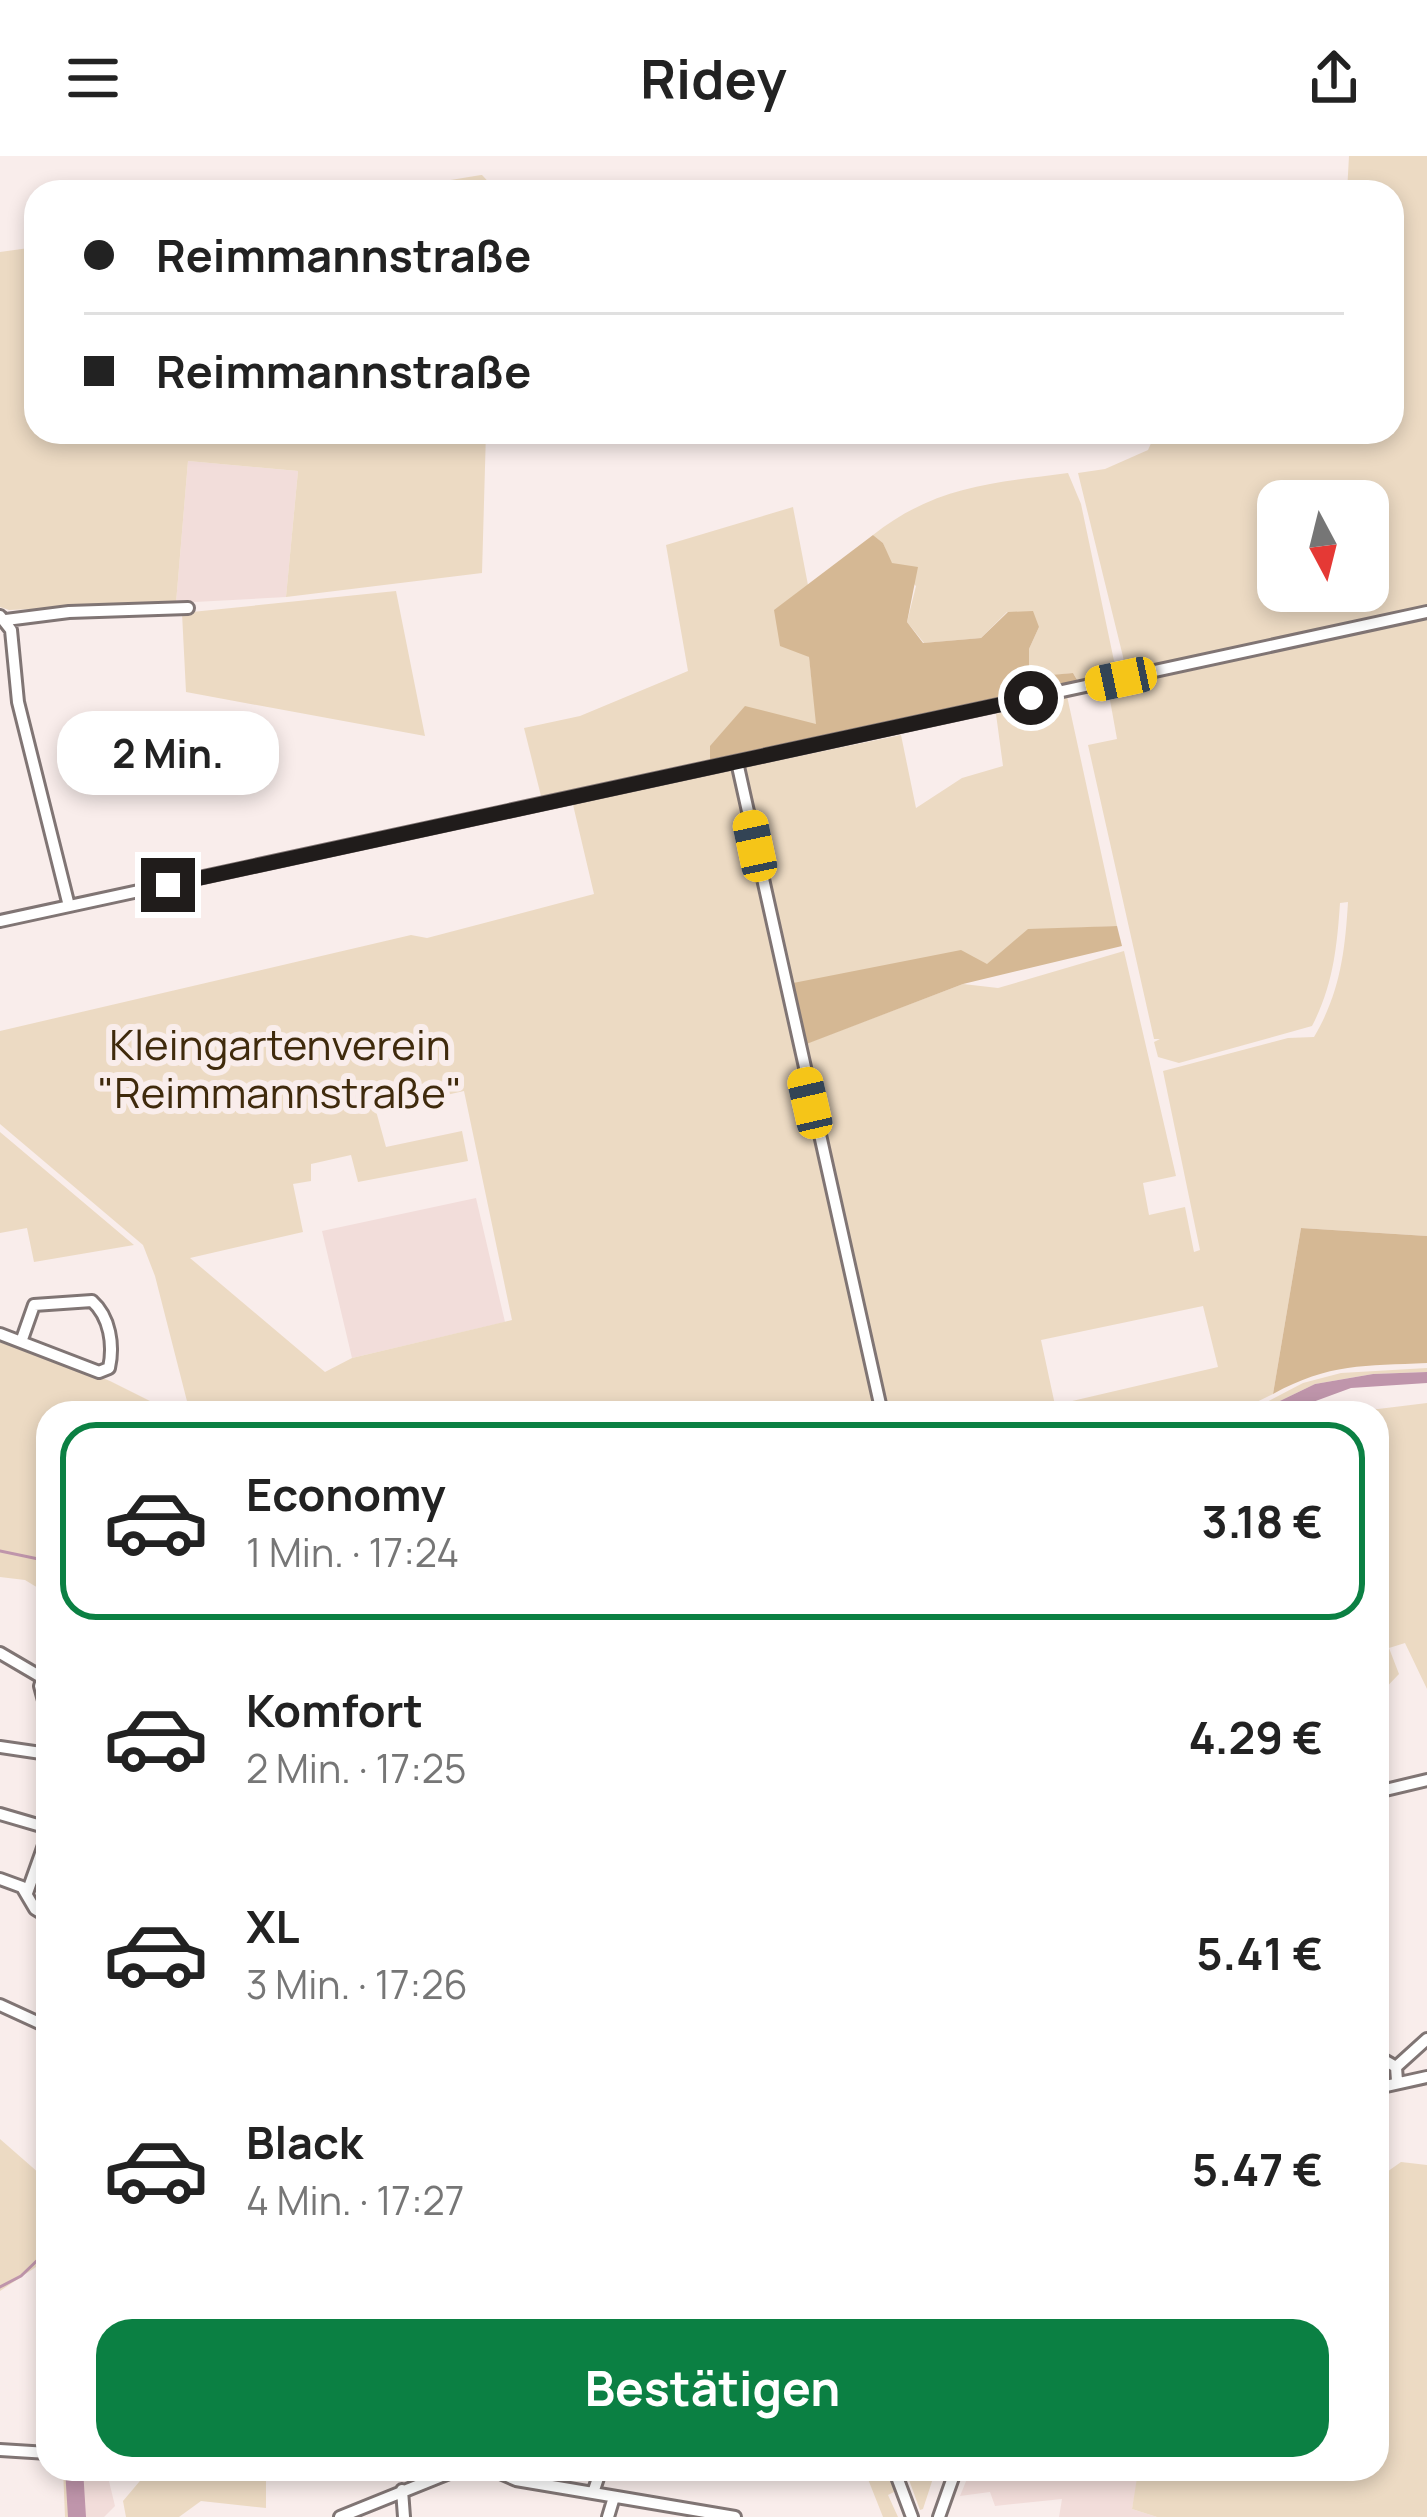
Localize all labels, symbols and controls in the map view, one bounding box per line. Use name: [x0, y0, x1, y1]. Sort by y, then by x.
text: Ridey: [640, 41, 787, 115]
icon: menu: [60, 45, 126, 111]
icon: share: [1301, 45, 1367, 111]
text: Reimmannstraße: [156, 224, 531, 286]
text: Reimmannstraße: [156, 340, 531, 402]
north arrow: [1257, 480, 1389, 612]
map controls: [1257, 480, 1389, 612]
car: [1082, 654, 1160, 704]
route start: [1004, 671, 1058, 725]
callout: 2 Min.: [57, 711, 279, 795]
text: 2 Min.: [112, 726, 224, 780]
car: [730, 807, 780, 885]
route end: [141, 858, 195, 912]
park label: Kleingartenverein "Reimmannstraße": [98, 1015, 462, 1121]
car: [784, 1064, 836, 1142]
text: Economy: [246, 1463, 446, 1525]
icon: car: [102, 1467, 210, 1575]
text: 3.18 €: [1202, 1490, 1323, 1552]
text: 1 Min. · 17:24: [246, 1525, 459, 1579]
text: Komfort: [246, 1679, 423, 1741]
icon: car: [102, 1683, 210, 1791]
text: 4.29 €: [1188, 1706, 1323, 1768]
text: 2 Min. · 17:25: [246, 1741, 467, 1795]
text: XL: [246, 1895, 300, 1957]
icon: car: [102, 1899, 210, 2007]
text: 5.41 €: [1196, 1922, 1323, 1984]
text: 3 Min. · 17:26: [246, 1957, 468, 2011]
text: Black: [246, 2111, 363, 2173]
icon: car: [102, 2115, 210, 2223]
text: 5.47 €: [1192, 2138, 1323, 2200]
text: 4 Min. · 17:27: [246, 2173, 464, 2227]
button: Bestätigen: [96, 2319, 1329, 2457]

